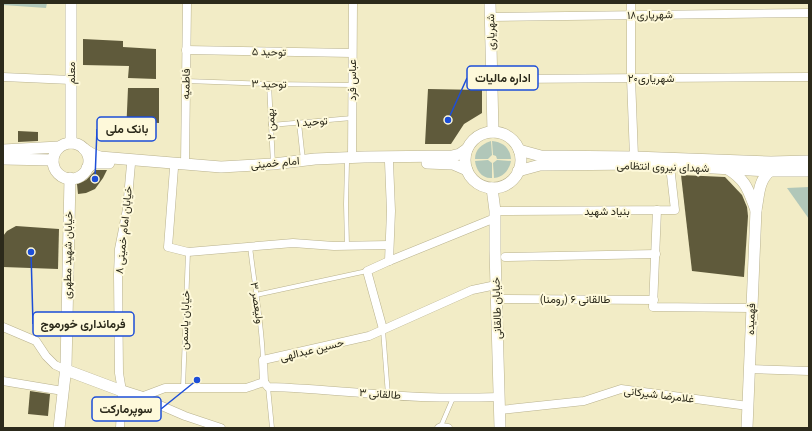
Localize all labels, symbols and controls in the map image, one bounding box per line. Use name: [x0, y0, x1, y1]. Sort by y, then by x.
street label: شهریاری۱۸: [627, 7, 673, 23]
street label: شهریاری: [483, 13, 499, 50]
street label: توحید ۵: [252, 44, 287, 60]
street label: عباس فرد: [345, 59, 360, 101]
street label: معلم: [64, 62, 79, 84]
callout: اداره مالیات: [467, 66, 538, 90]
street label: فاطمیه: [178, 68, 194, 100]
text: اداره مالیات: [475, 70, 531, 86]
street label: شهریاری۲۰: [628, 71, 675, 86]
street label: توحید ۳: [251, 76, 287, 92]
street label: بهمن ۲: [263, 108, 279, 140]
street label: توحید ۱: [296, 113, 329, 131]
callout: بانک ملی: [97, 117, 156, 141]
text: بانک ملی: [106, 121, 149, 137]
street label: امام خمینی: [250, 153, 300, 173]
street label: شهدای نیروی انتظامی: [616, 158, 710, 176]
street label: خیابان امام خمینی ۸: [112, 185, 136, 275]
street label: بنیاد شهید: [584, 204, 630, 219]
street label: خیابان شهید مطهری: [60, 211, 76, 299]
street label: خیابان طالقانی: [488, 277, 506, 339]
street label: ولیعصر ۳: [247, 281, 267, 325]
street label: خیابان یاسمن: [176, 290, 194, 350]
street label: طالقانی ۶ (رومنا): [540, 292, 610, 307]
street label: فهمیده: [743, 303, 759, 335]
callout: فرمانداری خورموج: [33, 312, 134, 336]
text: فرمانداری خورموج: [40, 316, 126, 332]
street label: حسین عبدالهی: [278, 335, 346, 365]
street label: غلامرضا شیرکانی: [623, 383, 695, 407]
street label: طالقانی ۳: [359, 385, 401, 403]
callout: سوپرمارکت: [92, 397, 161, 421]
text: سوپرمارکت: [100, 401, 153, 417]

